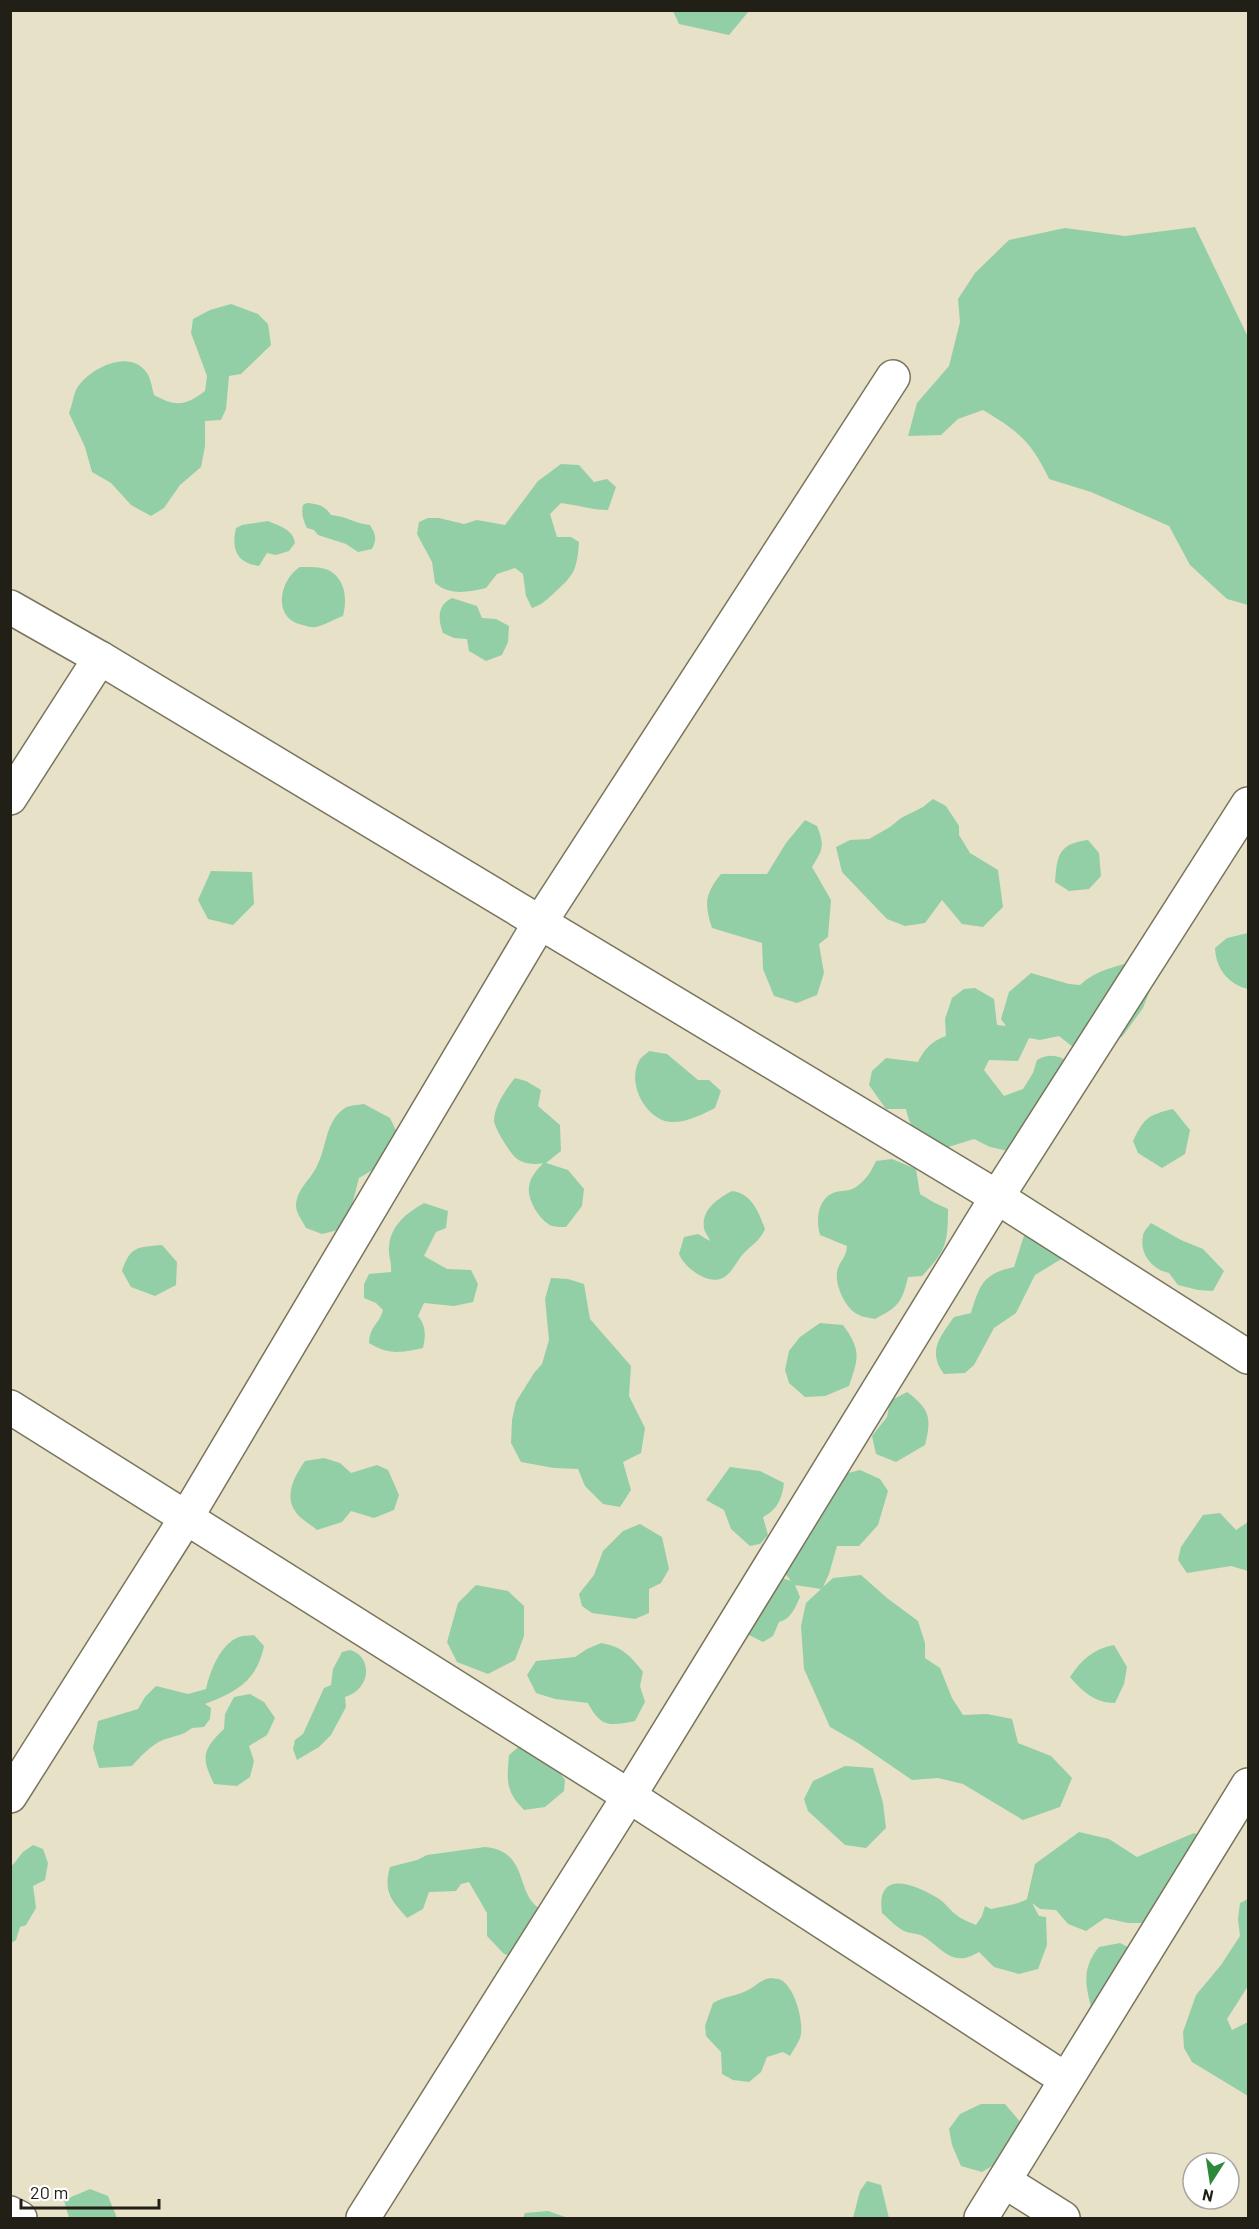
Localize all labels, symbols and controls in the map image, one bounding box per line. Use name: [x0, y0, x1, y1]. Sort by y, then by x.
north arrow: [1181, 2151, 1241, 2211]
scale bar: [21, 2172, 159, 2210]
text: 20 m: [30, 2181, 68, 2203]
text: N: [1201, 2186, 1215, 2207]

